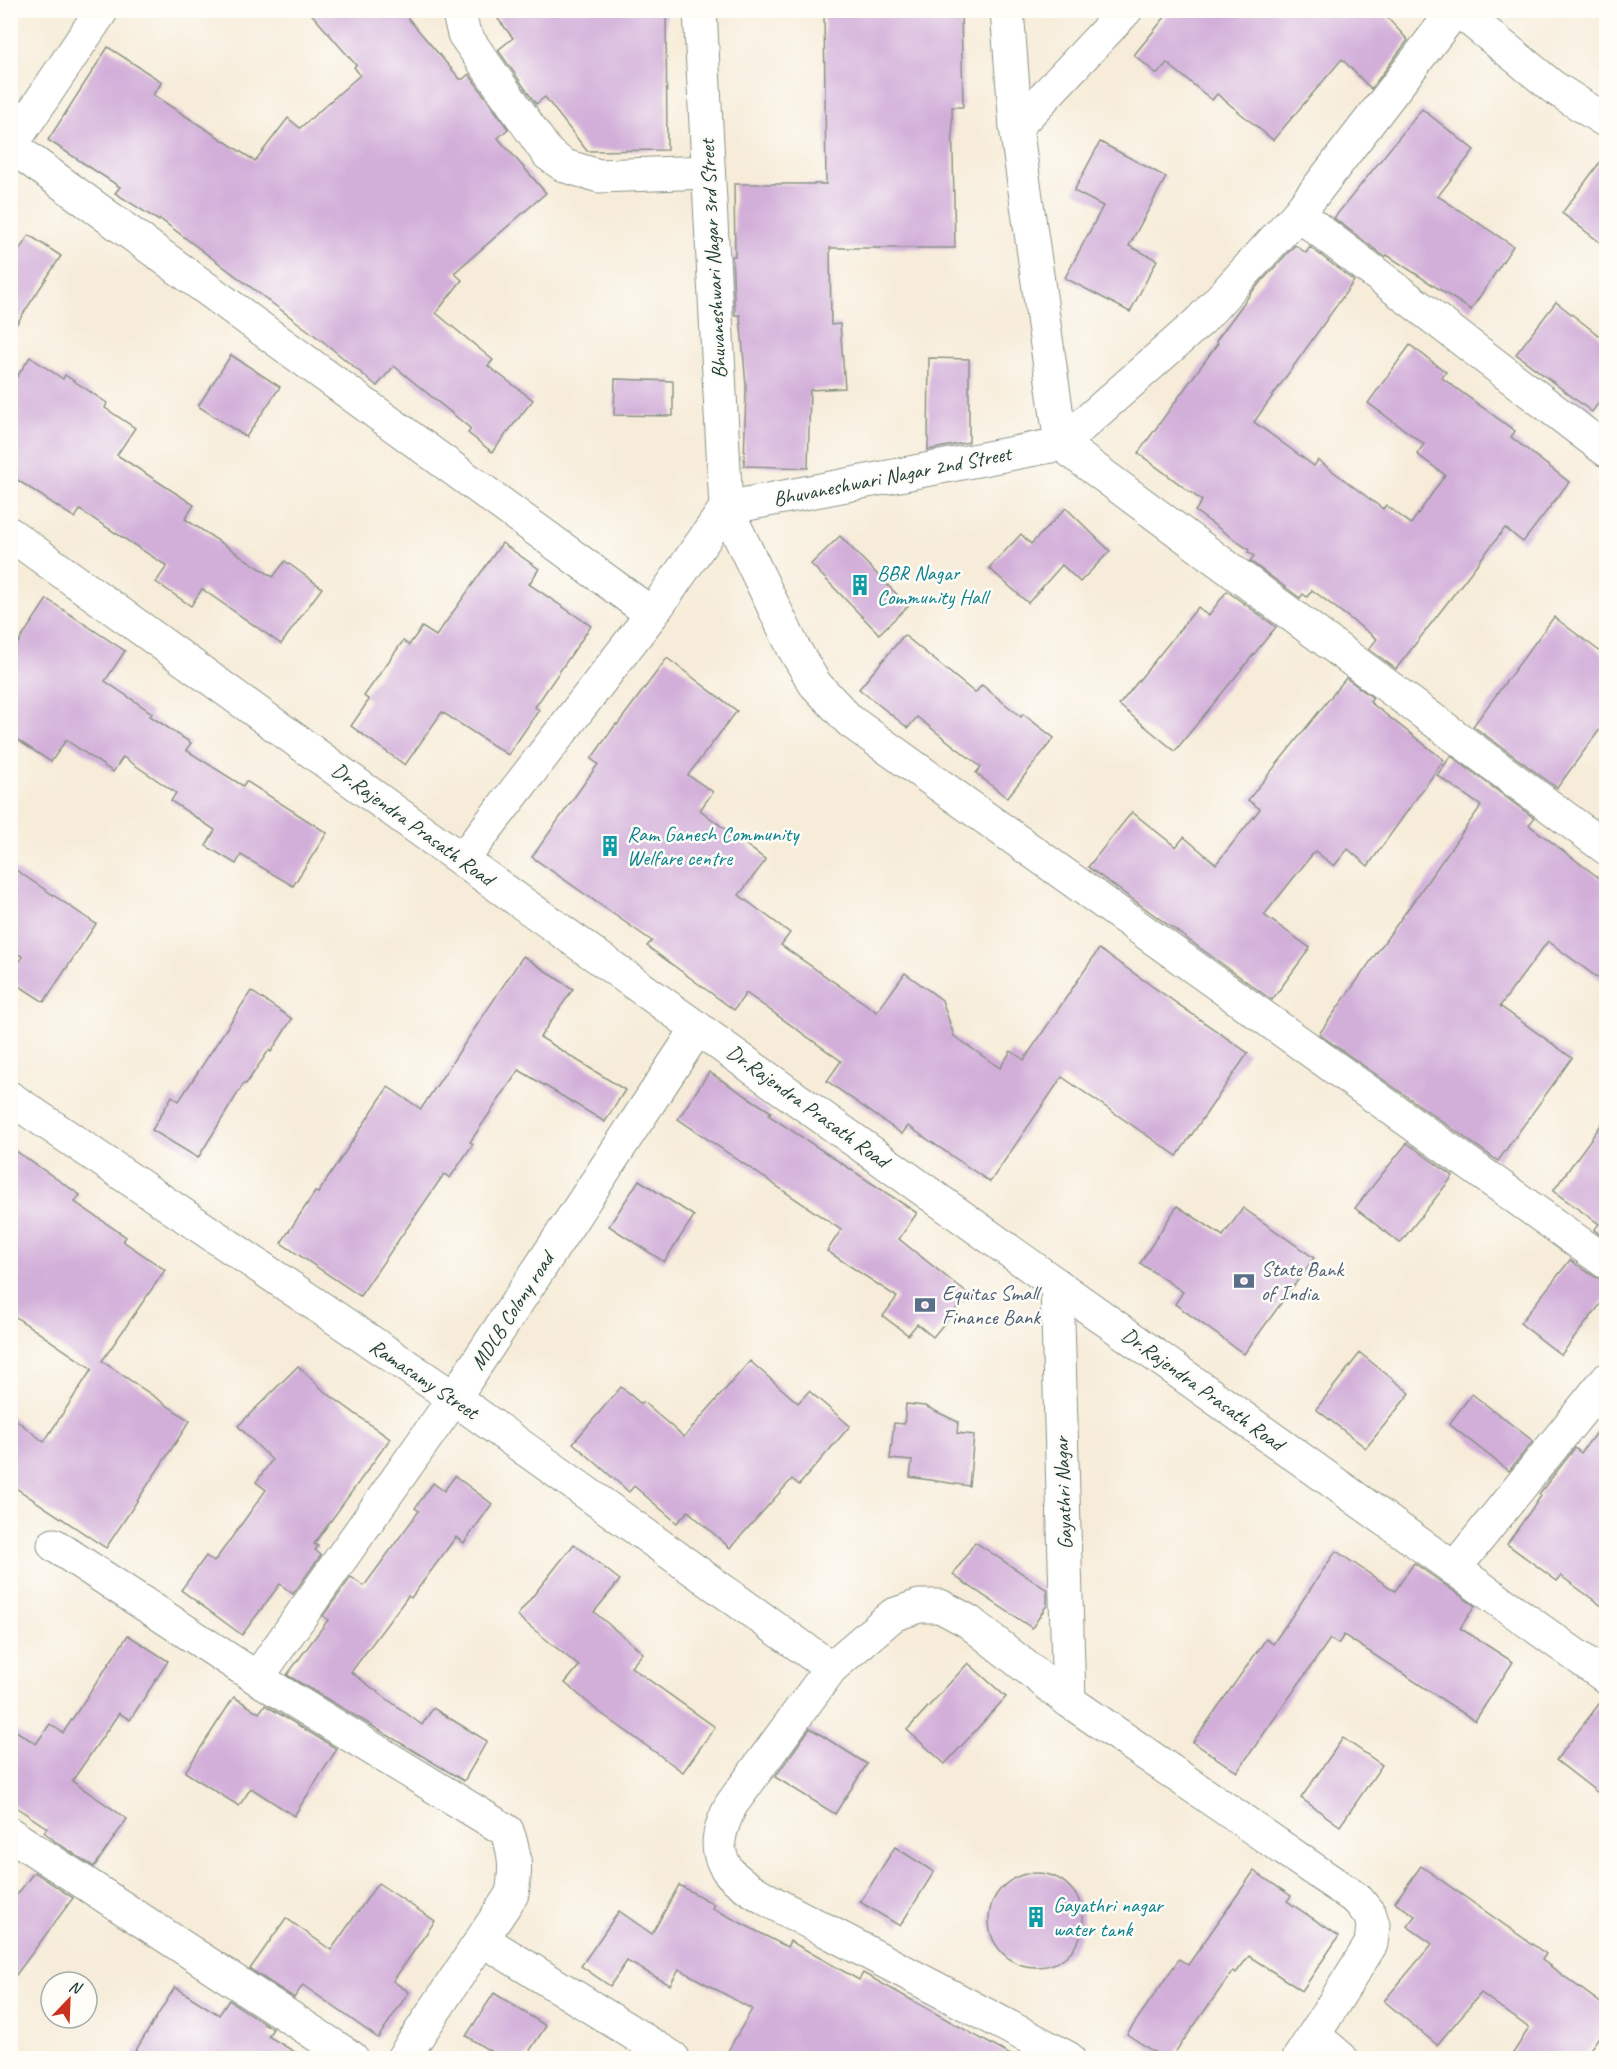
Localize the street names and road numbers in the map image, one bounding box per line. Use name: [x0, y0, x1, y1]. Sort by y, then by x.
street label: Bhuvaneshwari Nagar 3rd Street: [694, 137, 732, 379]
street label: Bhuvaneshwari Nagar 2nd Street: [771, 440, 1015, 512]
street label: Dr.Rajendra Prasath Road: [327, 756, 501, 893]
street label: Dr.Rajendra Prasath Road: [722, 1038, 896, 1175]
street label: MDLB Colony road: [464, 1244, 562, 1375]
street label: Dr.Rajendra Prasath Road: [1117, 1321, 1291, 1458]
street label: Ramasamy Street: [365, 1333, 485, 1426]
street label: Gayathri Nagar: [1048, 1435, 1078, 1550]

